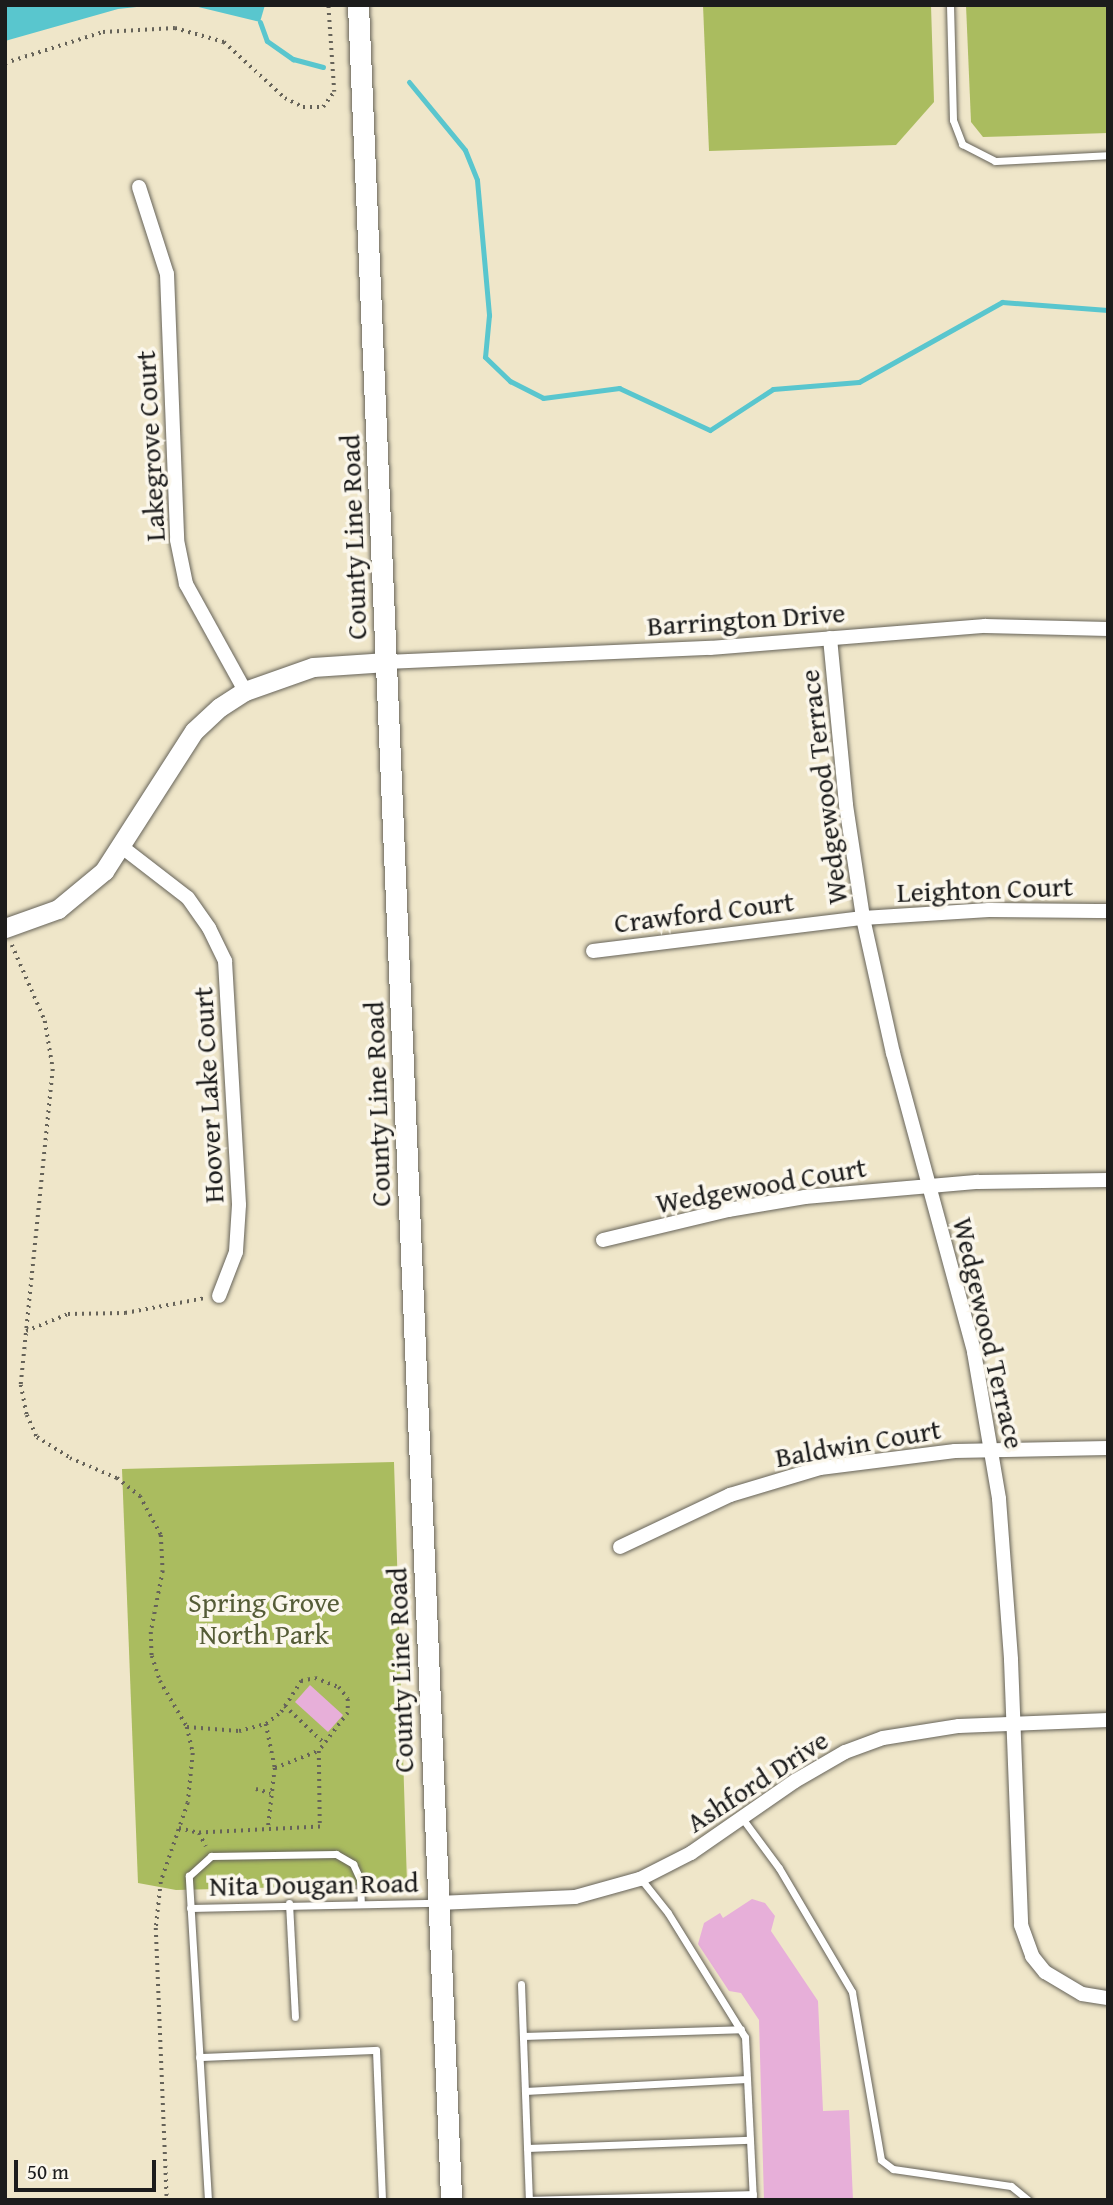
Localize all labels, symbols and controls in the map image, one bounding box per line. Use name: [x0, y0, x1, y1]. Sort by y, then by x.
street label: Lakegrove Court: [128, 350, 172, 542]
street label: County Line Road: [333, 434, 373, 640]
street label: Barrington Drive: [646, 595, 846, 643]
street label: Wedgewood Terrace: [792, 668, 854, 906]
street label: Leighton Court: [896, 869, 1074, 909]
street label: Crawford Court: [612, 884, 796, 940]
street label: Hoover Lake Court: [186, 986, 230, 1204]
street label: County Line Road: [357, 1001, 397, 1207]
street label: Wedgewood Court: [653, 1150, 869, 1220]
street label: Wedgewood Terrace: [946, 1214, 1032, 1452]
street label: Baldwin Court: [773, 1412, 943, 1474]
street label: County Line Road: [380, 1567, 420, 1773]
park label: Spring Grove North Park: [188, 1585, 340, 1651]
street label: Ashford Drive: [680, 1723, 834, 1839]
street label: Nita Dougan Road: [209, 1865, 419, 1903]
scale bar: [18, 2146, 159, 2190]
text: 50 m: [27, 2156, 69, 2187]

